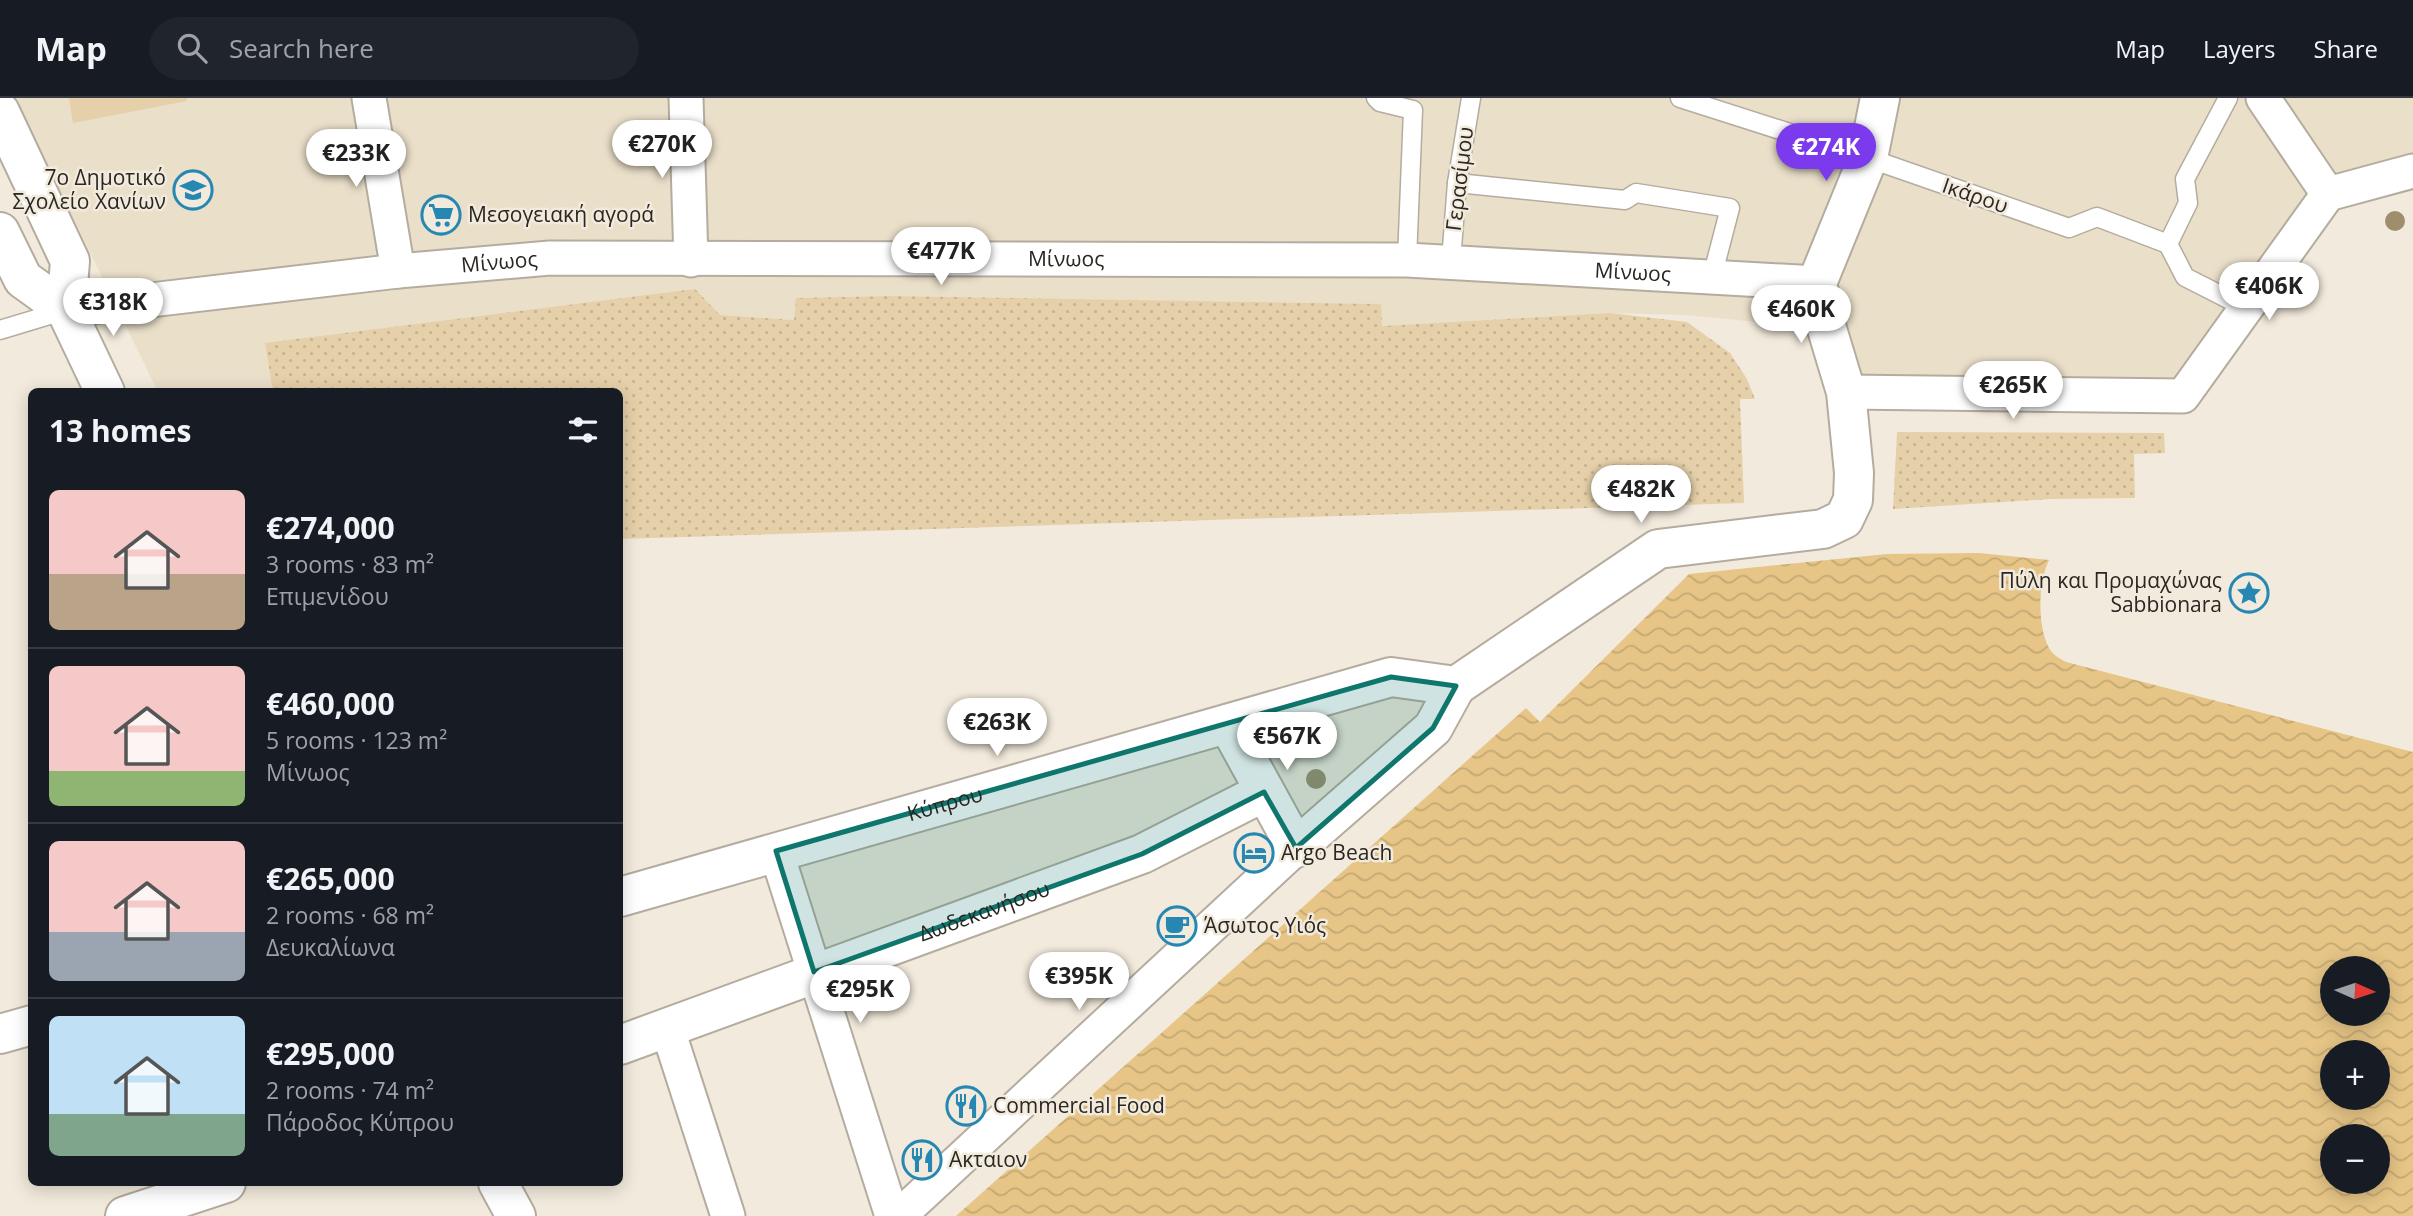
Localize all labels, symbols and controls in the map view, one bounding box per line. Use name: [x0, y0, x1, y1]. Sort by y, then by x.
search box: [149, 17, 639, 80]
text: Map: [35, 26, 107, 71]
icon: search: [173, 29, 211, 67]
text: Search here: [229, 30, 374, 66]
text: Map: [2115, 32, 2165, 65]
text: Layers: [2203, 32, 2276, 65]
text: Share: [2314, 32, 2378, 65]
pin: €270K: [613, 120, 711, 180]
pin: €274K: [1777, 123, 1875, 183]
street label: Γερασίμου: [1439, 125, 1479, 233]
text: €270K: [628, 127, 696, 159]
pin: €233K: [307, 130, 405, 189]
text: €274K: [1792, 130, 1860, 162]
text: €233K: [322, 136, 390, 168]
place label: 7ο Δημοτικό Σχολείο Χανίων: [12, 163, 166, 215]
school or university icon: 7ο Δημοτικό Σχολείο Χανίων: [172, 169, 214, 211]
street label: Ικάρου: [1939, 171, 2012, 219]
supermarket icon: Μεσογειακή αγορά: [420, 194, 462, 236]
place label: Μεσογειακή αγορά: [468, 200, 654, 228]
pin: €477K: [892, 228, 990, 287]
text: €477K: [907, 234, 975, 266]
street label: Μίνωος: [460, 244, 539, 279]
street label: Μίνωος: [1028, 244, 1104, 272]
street label: Μίνωος: [1594, 256, 1672, 288]
pin: €406K: [2220, 262, 2318, 322]
text: €406K: [2235, 269, 2303, 301]
pin: €318K: [64, 278, 162, 338]
text: €318K: [79, 285, 147, 317]
pin: €460K: [1752, 286, 1850, 345]
text: €460K: [1767, 292, 1835, 324]
pin: €265K: [1964, 362, 2062, 421]
text: €265K: [1979, 368, 2047, 400]
text: 13 homes: [49, 410, 192, 451]
icon: filters: [564, 411, 602, 449]
pin: €482K: [1592, 466, 1690, 525]
text: €482K: [1607, 472, 1675, 504]
text: €274,000: [266, 507, 395, 548]
icon: home: [105, 518, 189, 602]
text: 3 rooms · 83 m²: [266, 548, 434, 580]
place label: Πύλη και Προμαχώνας Sabbionara: [2000, 566, 2222, 618]
place icon: Πύλη και Προμαχώνας Sabbionara: [2228, 572, 2270, 614]
text: Επιμενίδου: [266, 580, 389, 612]
text: €460,000: [266, 683, 395, 724]
icon: home: [105, 694, 189, 778]
pin: €263K: [948, 698, 1046, 758]
text: €263K: [963, 705, 1031, 737]
pin: €567K: [1238, 712, 1336, 772]
text: €567K: [1253, 719, 1321, 751]
text: 5 rooms · 123 m²: [266, 724, 447, 756]
text: Μίνωος: [266, 756, 350, 788]
street label: Κύπρου: [904, 779, 986, 827]
hotel icon: Argo Beach: [1233, 832, 1275, 874]
place label: Argo Beach: [1281, 838, 1392, 866]
text: €265,000: [266, 858, 395, 899]
icon: home: [105, 869, 189, 953]
street label: Δωδεκανήσου: [915, 874, 1053, 948]
text: 2 rooms · 68 m²: [266, 899, 434, 931]
cafe icon: Άσωτος Υιός: [1156, 905, 1198, 947]
place label: Άσωτος Υιός: [1204, 911, 1326, 939]
text: Δευκαλίωνα: [266, 931, 395, 963]
pin: €395K: [1030, 953, 1128, 1012]
north arrow: [2320, 956, 2390, 1026]
map controls: [2320, 956, 2390, 1194]
text: €395K: [1045, 959, 1113, 991]
pin: €295K: [811, 965, 909, 1025]
text: €295K: [826, 972, 894, 1004]
text: €295,000: [266, 1033, 395, 1074]
button: +: [2320, 1040, 2390, 1110]
icon: home: [105, 1044, 189, 1128]
text: 2 rooms · 74 m²: [266, 1074, 434, 1106]
restaurant icon: Commercial Food: [945, 1085, 987, 1127]
place label: Commercial Food: [993, 1091, 1165, 1119]
text: Πάροδος Κύπρου: [266, 1106, 454, 1138]
button: −: [2320, 1124, 2390, 1194]
restaurant icon: Ακταιον: [901, 1139, 943, 1181]
place label: Ακταιον: [949, 1145, 1027, 1173]

